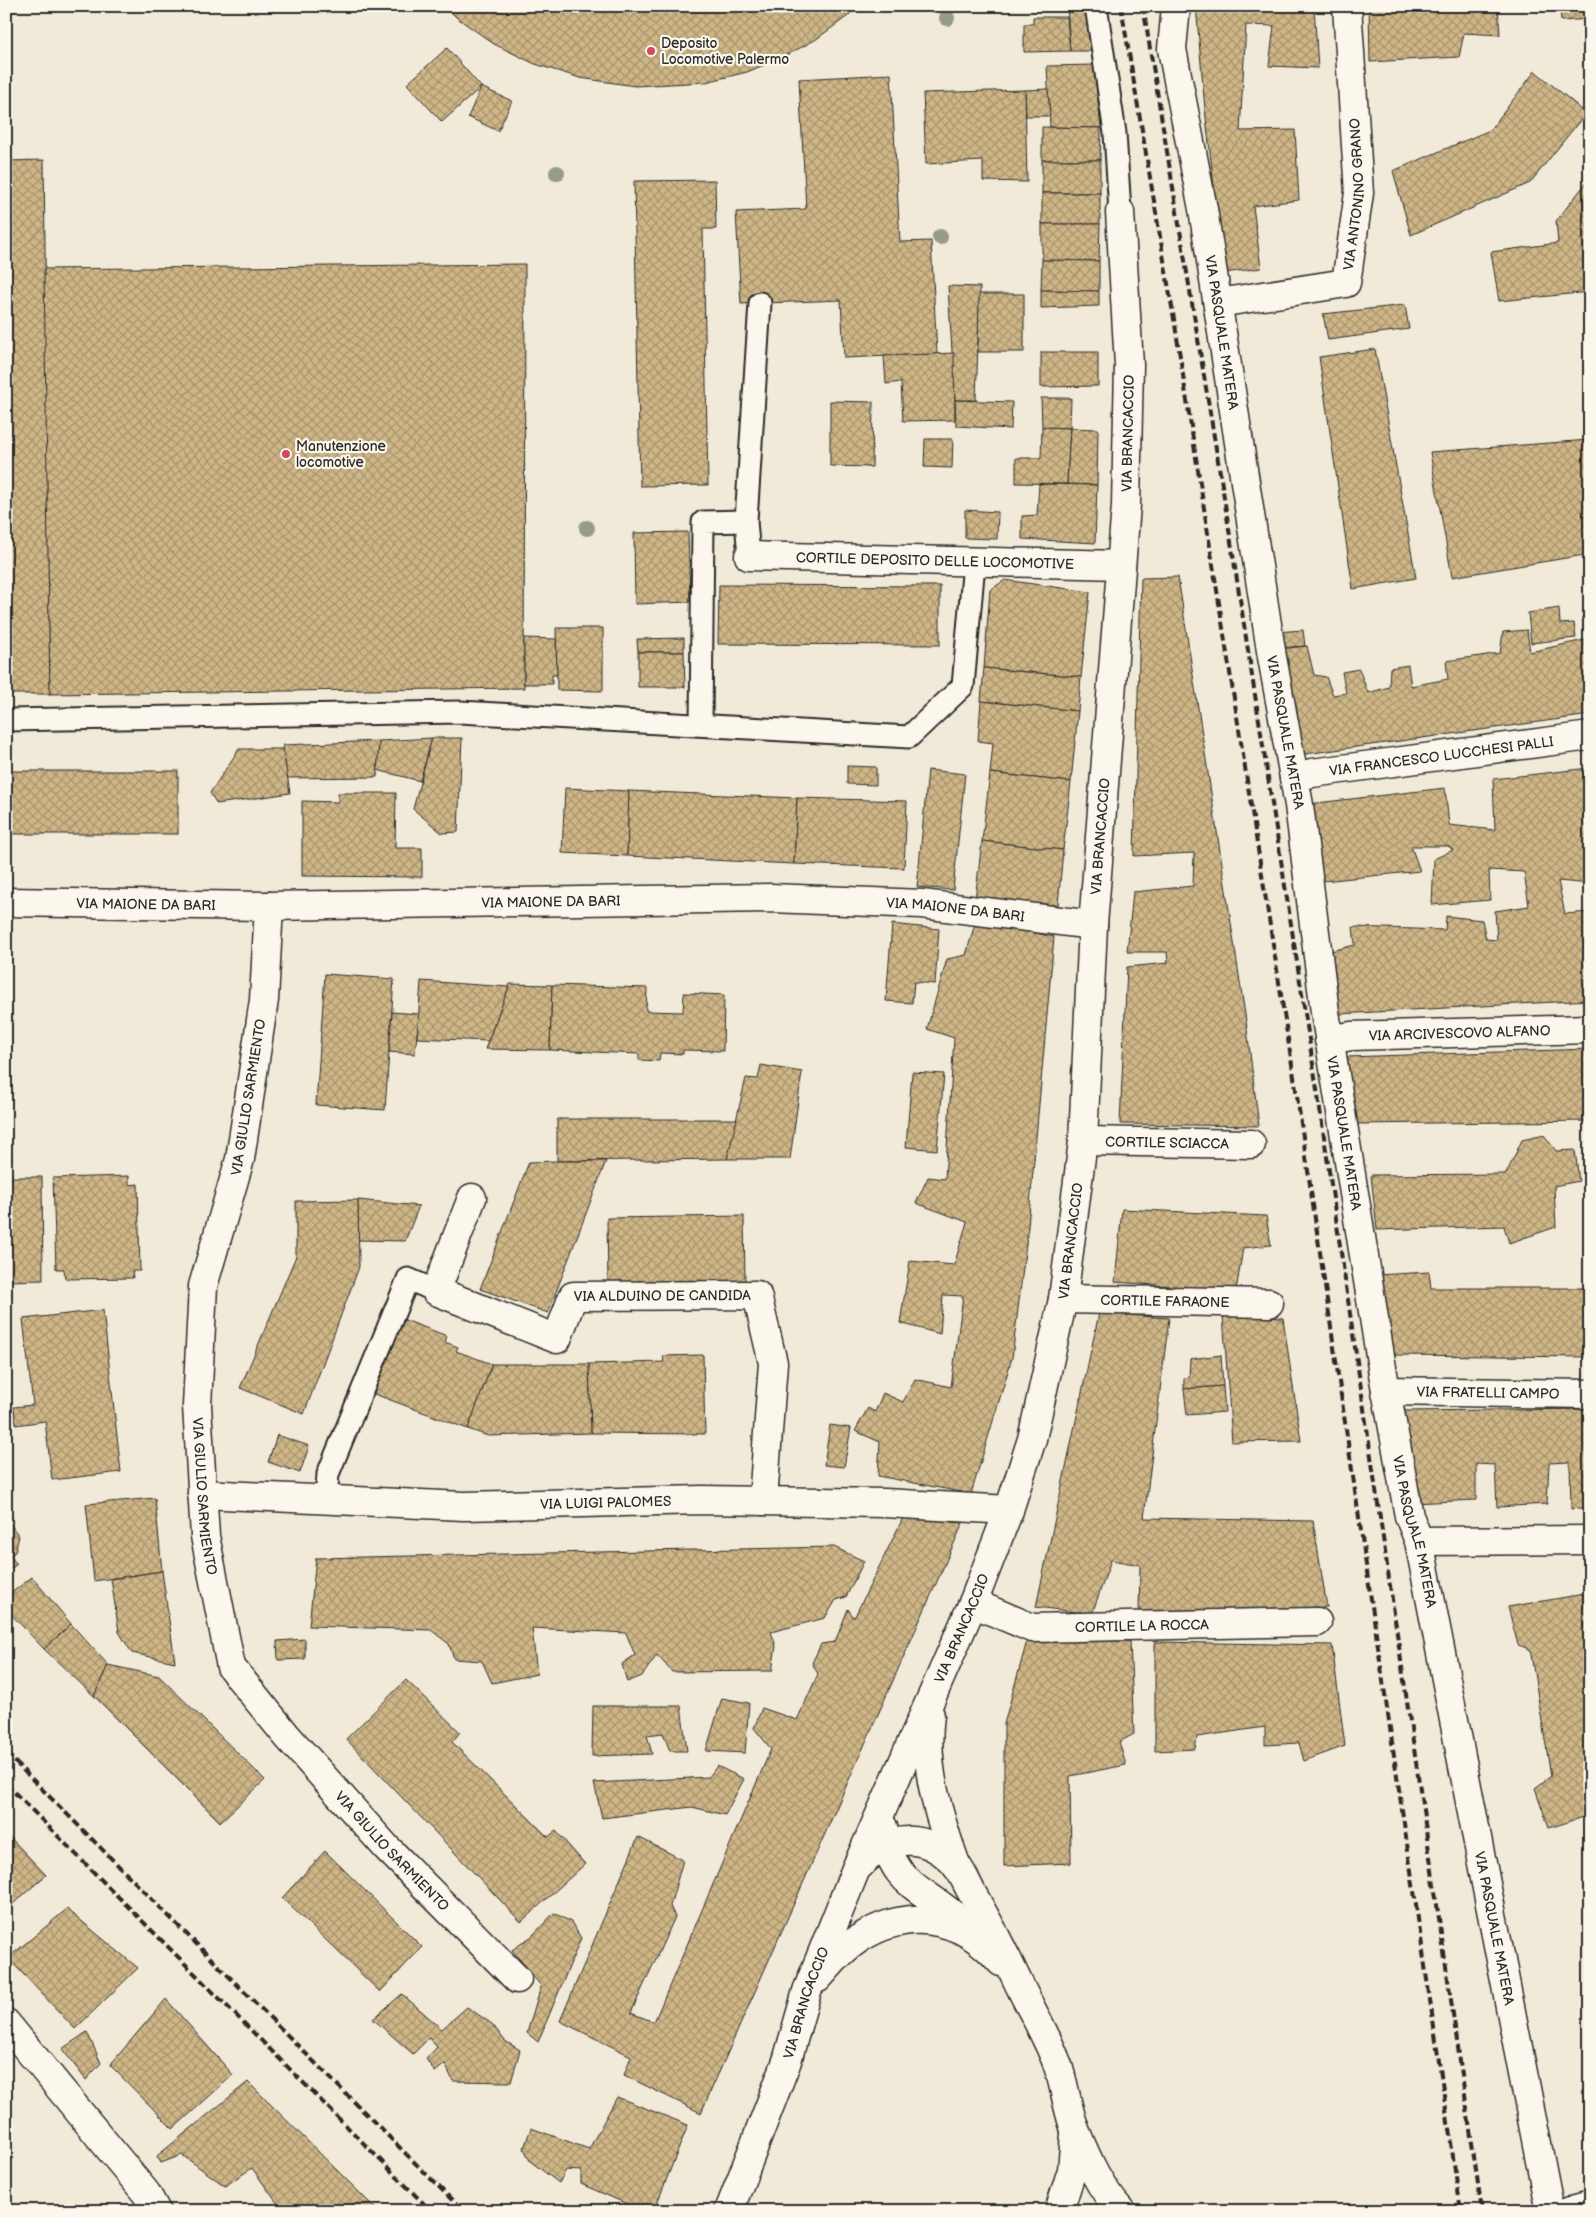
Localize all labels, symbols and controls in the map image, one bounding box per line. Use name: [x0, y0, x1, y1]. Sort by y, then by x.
place label: Deposito Locomotive Palermo: [661, 35, 789, 68]
marker: Deposito Locomotive Palermo: [645, 45, 657, 57]
street label: VIA ANTONINO GRANO: [1340, 117, 1368, 271]
street label: VIA PASQUALE MATERA: [1201, 254, 1242, 411]
street label: VIA BRANCACCIO: [1118, 374, 1138, 492]
place label: Manutenzione locomotive: [296, 438, 386, 471]
marker: Manutenzione locomotive: [280, 448, 292, 460]
street label: CORTILE DEPOSITO DELLE LOCOMOTIVE: [796, 549, 1074, 573]
street label: VIA PASQUALE MATERA: [1263, 654, 1308, 811]
street label: VIA FRANCESCO LUCCHESI PALLI: [1328, 733, 1555, 780]
street label: VIA BRANCACCIO: [1087, 777, 1114, 895]
street label: VIA MAIONE DA BARI: [481, 892, 621, 912]
street label: VIA MAIONE DA BARI: [76, 895, 216, 914]
street label: VIA MAIONE DA BARI: [886, 895, 1026, 926]
street label: VIA GIULIO SARMIENTO: [228, 1017, 269, 1177]
street label: VIA ARCIVESCOVO ALFANO: [1369, 1022, 1551, 1044]
street label: VIA PASQUALE MATERA: [1323, 1055, 1365, 1212]
street label: CORTILE SCIACCA: [1105, 1133, 1229, 1153]
street label: VIA BRANCACCIO: [1055, 1181, 1087, 1300]
street label: VIA ALDUINO DE CANDIDA: [574, 1287, 751, 1305]
street label: CORTILE FARAONE: [1100, 1292, 1230, 1311]
street label: VIA FRATELLI CAMPO: [1416, 1383, 1560, 1403]
street label: VIA GIULIO SARMIENTO: [189, 1417, 221, 1577]
street label: VIA PASQUALE MATERA: [1389, 1454, 1440, 1610]
street label: VIA LUIGI PALOMES: [540, 1493, 671, 1513]
street label: VIA BRANCACCIO: [931, 1571, 993, 1686]
street label: CORTILE LA ROCCA: [1075, 1616, 1209, 1636]
street label: VIA GIULIO SARMIENTO: [331, 1788, 453, 1915]
street label: VIA PASQUALE MATERA: [1471, 1850, 1518, 2007]
street label: VIA BRANCACCIO: [780, 1944, 833, 2061]

